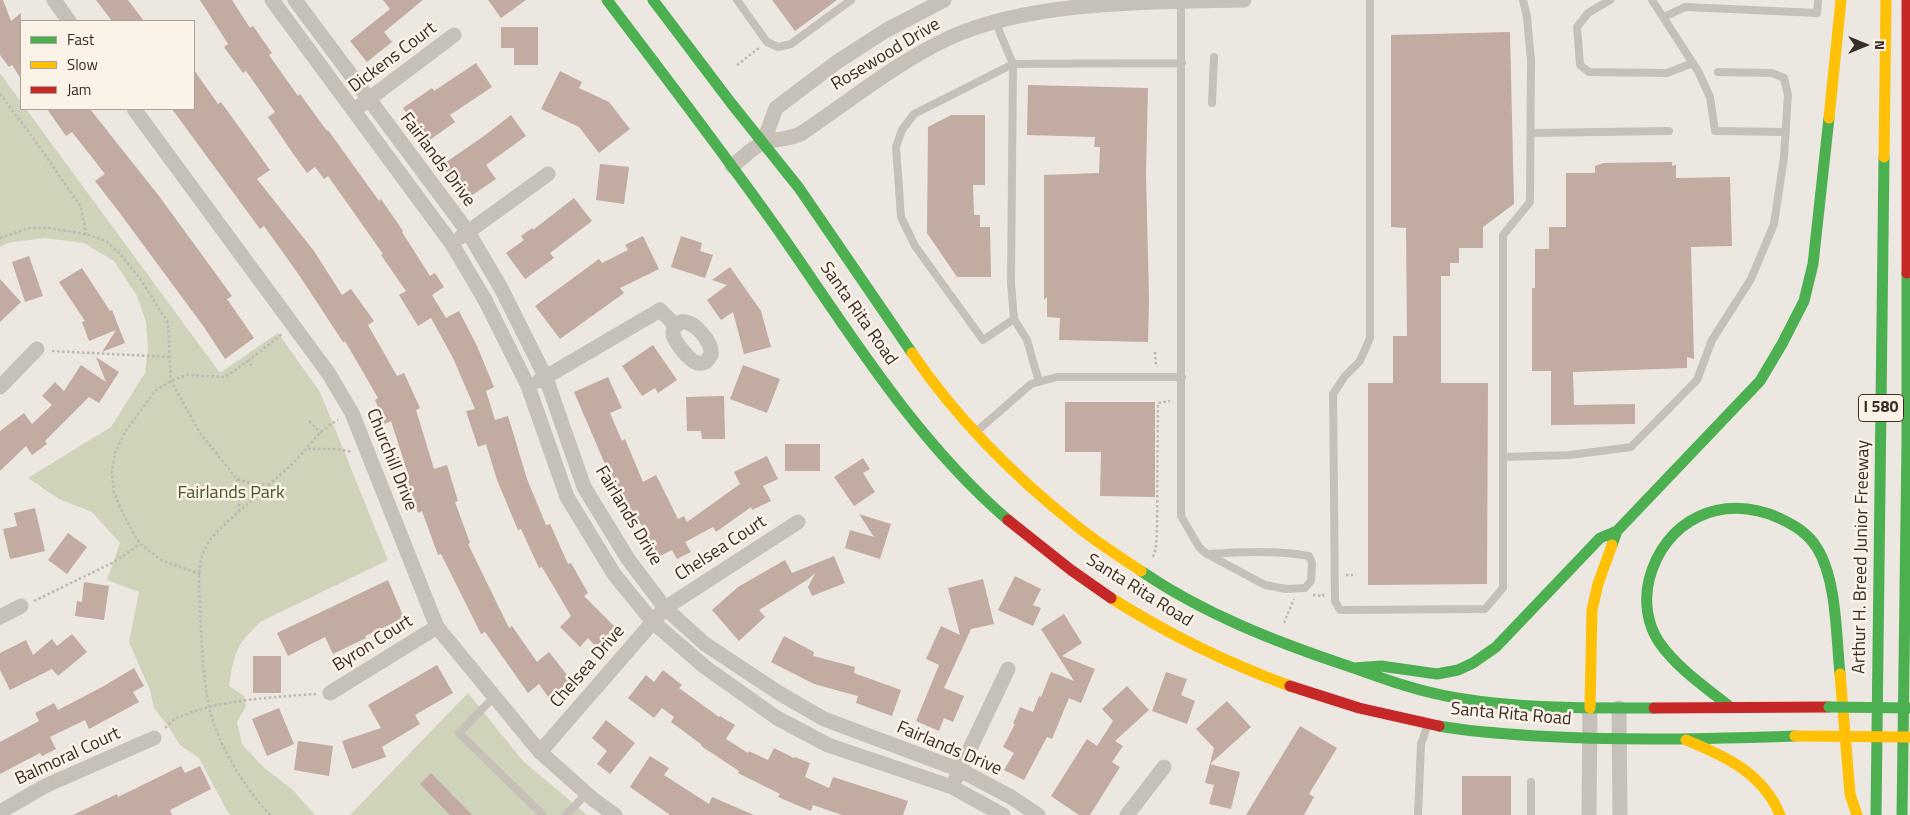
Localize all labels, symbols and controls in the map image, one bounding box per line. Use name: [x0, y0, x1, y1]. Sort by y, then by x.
street label: Rosewood Drive: [828, 14, 944, 96]
street label: Dickens Court: [345, 18, 441, 98]
legend: [20, 20, 195, 110]
north arrow: [1840, 20, 1890, 70]
text: Fast: [67, 28, 94, 51]
text: N: [1870, 40, 1891, 50]
text: Slow: [67, 53, 98, 76]
text: Jam: [67, 78, 91, 101]
street label: Fairlands Drive: [395, 109, 479, 211]
street label: Santa Rita Road: [814, 258, 902, 370]
road number: I 580: [1858, 394, 1904, 422]
street label: Churchill Drive: [361, 406, 421, 514]
street label: Arthur H. Breed Junior Freeway: [1849, 440, 1875, 674]
street label: Fairlands Drive: [590, 462, 666, 570]
park label: Fairlands Park: [177, 483, 285, 505]
street label: Chelsea Court: [671, 512, 771, 586]
street label: Santa Rita Road: [1082, 550, 1196, 632]
street label: Byron Court: [329, 611, 417, 677]
street label: Chelsea Drive: [546, 621, 630, 713]
street label: Santa Rita Road: [1450, 699, 1572, 731]
street label: Fairlands Drive: [893, 717, 1005, 781]
street label: Balmoral Court: [12, 723, 124, 791]

